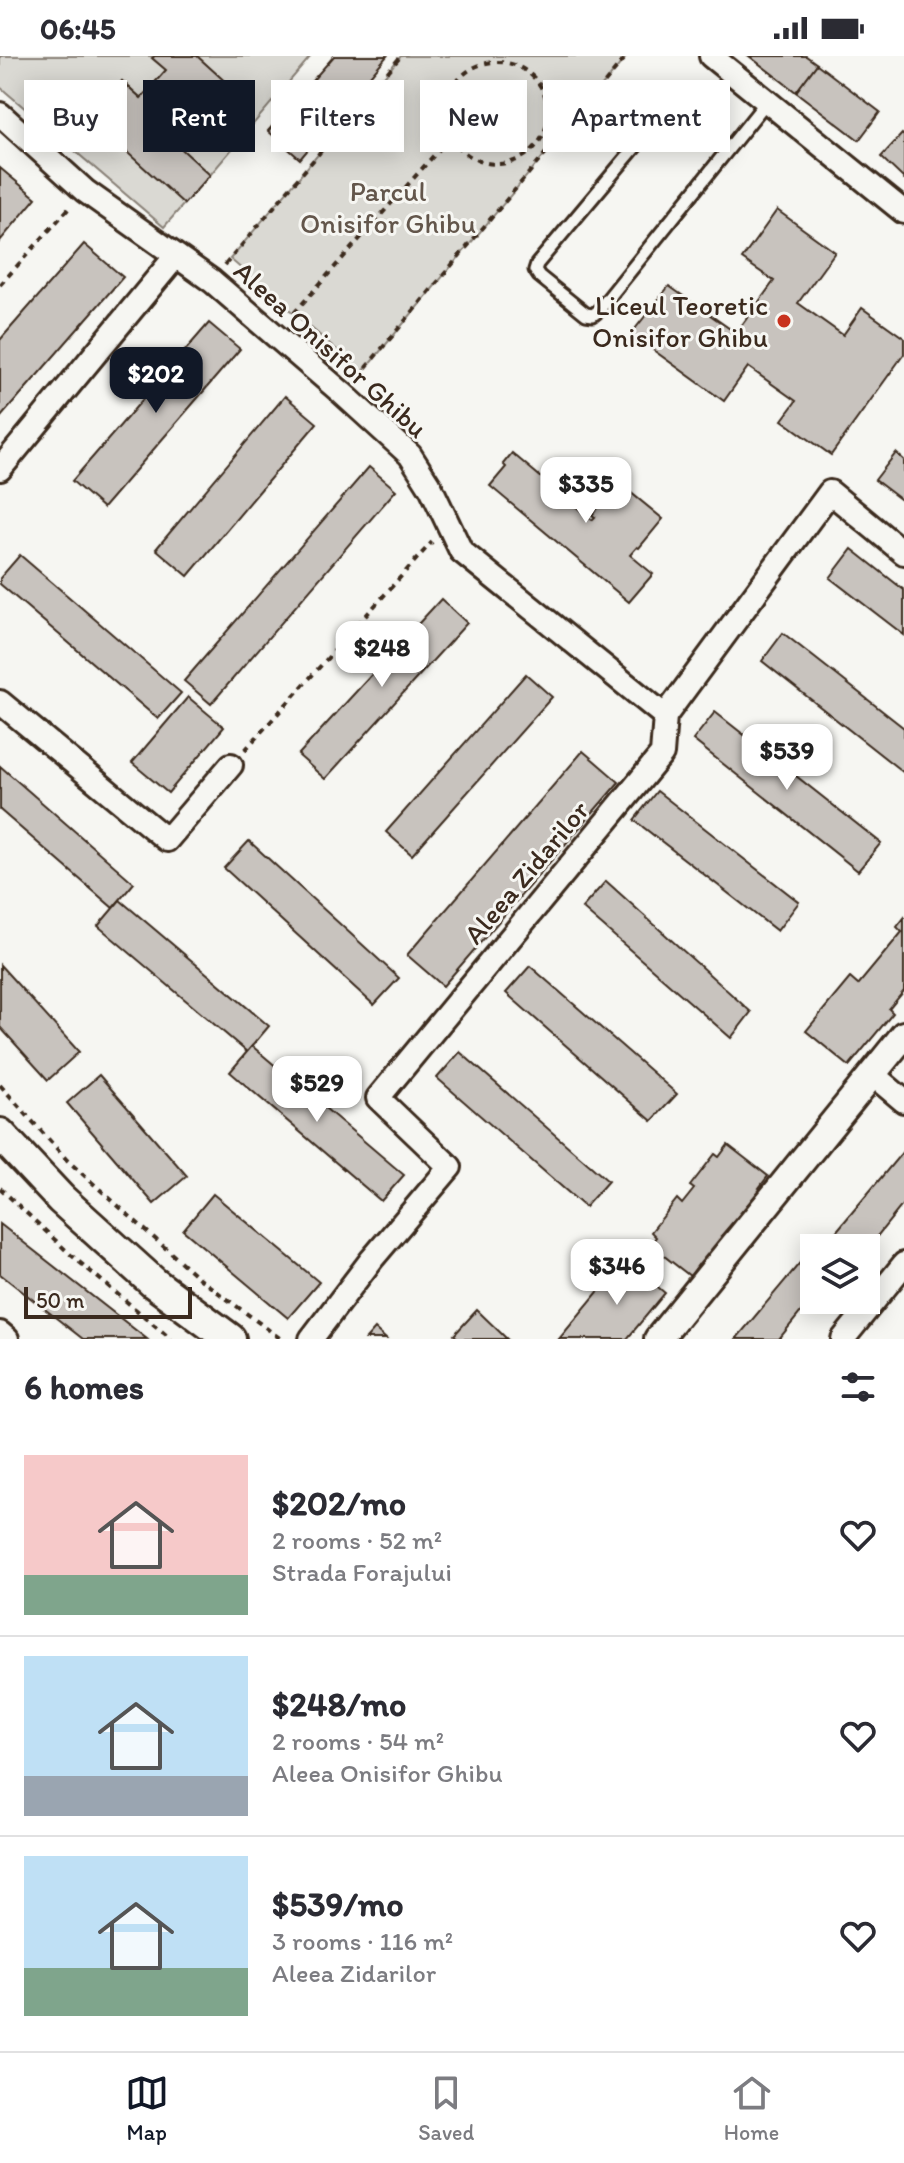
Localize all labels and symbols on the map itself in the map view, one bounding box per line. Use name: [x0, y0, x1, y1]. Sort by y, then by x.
park label: Parcul Onisifor Ghibu: [300, 174, 476, 240]
street label: Aleea Onisifor Ghibu: [227, 253, 435, 445]
place label: Liceul Teoretic Onisifor Ghibu: [592, 288, 768, 354]
marker: Liceul Teoretic Onisifor Ghibu: [775, 312, 793, 330]
pin: $202: [109, 347, 203, 415]
pin: $335: [539, 457, 633, 525]
pin: $248: [335, 621, 429, 689]
pin: $539: [740, 724, 834, 792]
street label: Aleea Zidarilor: [456, 793, 596, 951]
pin: $529: [270, 1056, 364, 1124]
pin: $346: [570, 1239, 664, 1307]
scale bar: [24, 1283, 192, 1319]

